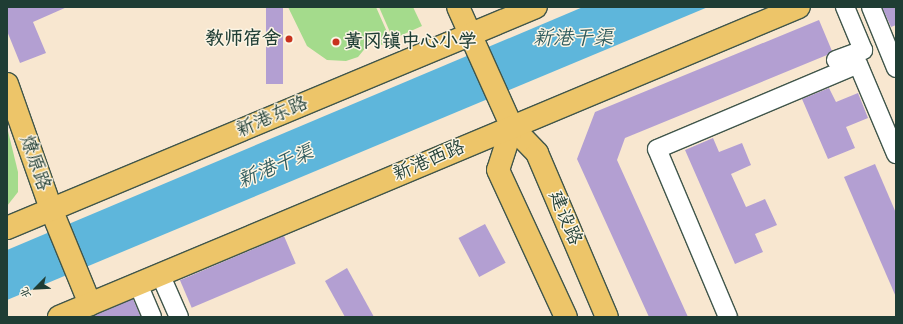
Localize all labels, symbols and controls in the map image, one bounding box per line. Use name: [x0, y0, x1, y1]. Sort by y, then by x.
water label: 新港干渠: [533, 25, 613, 49]
place label: 教师宿舍: [205, 28, 281, 50]
place label: 黄冈镇中心小学: [344, 31, 477, 53]
marker: 教师宿舍: [284, 34, 294, 44]
marker: 黄冈镇中心小学: [331, 37, 341, 47]
street label: 新港东路: [233, 92, 311, 142]
street label: 燎原路: [15, 132, 55, 194]
street label: 新港西路: [390, 136, 468, 186]
water label: 新港干渠: [233, 139, 317, 193]
street label: 建设路: [543, 187, 587, 249]
north arrow: [16, 268, 56, 308]
text: 北: [16, 285, 34, 301]

